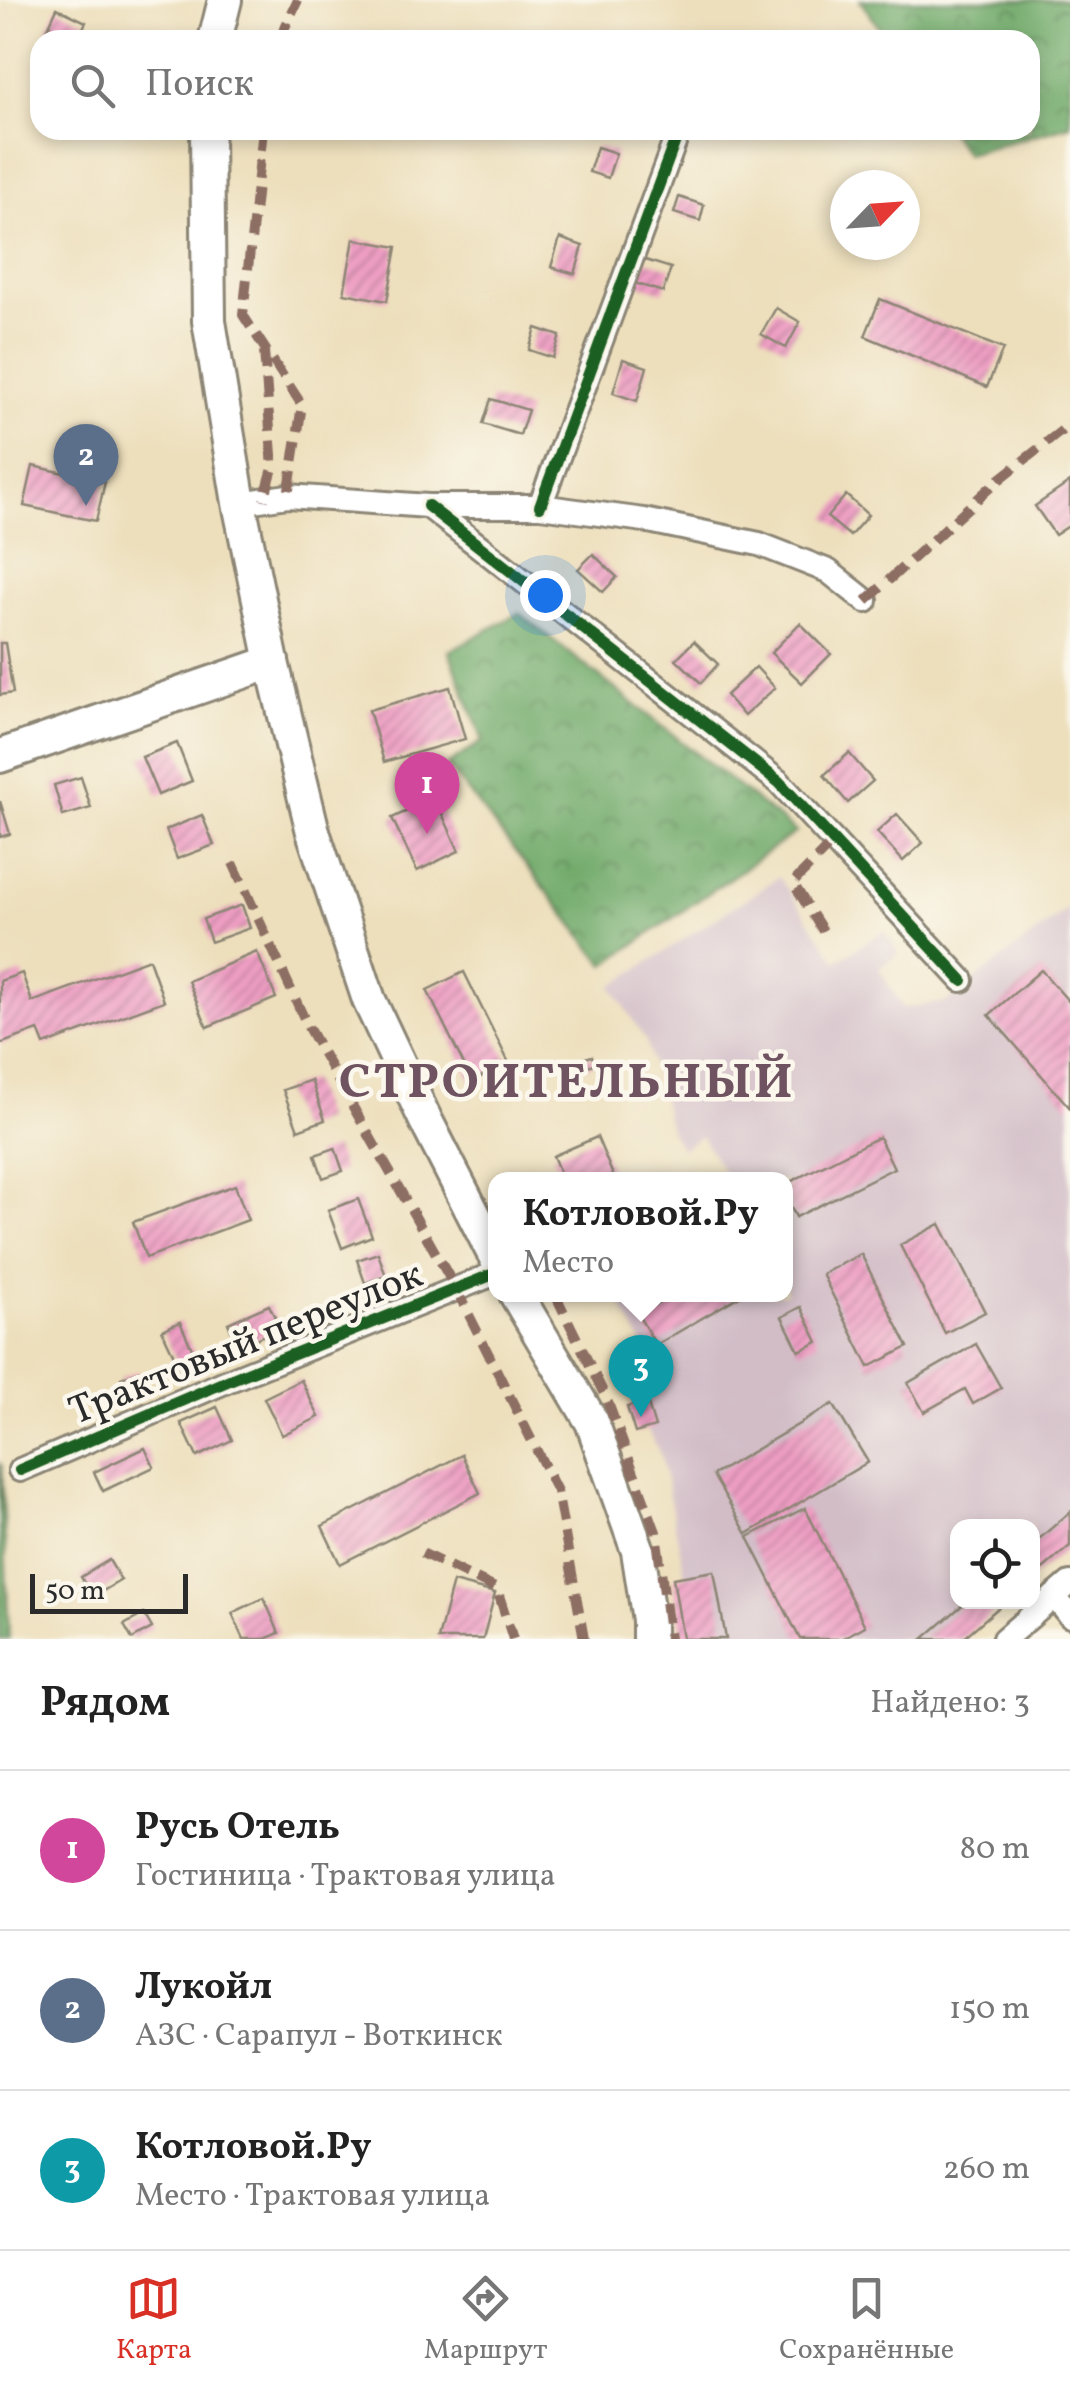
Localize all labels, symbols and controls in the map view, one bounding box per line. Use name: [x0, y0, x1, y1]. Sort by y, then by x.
search box: [30, 30, 1040, 140]
icon: search: [65, 58, 120, 113]
text: Поиск: [145, 59, 254, 112]
north arrow: [830, 170, 920, 260]
pin: 2: [54, 424, 118, 506]
your location: [520, 570, 571, 621]
pin: 1: [394, 752, 460, 834]
district label: СТРОИТЕЛЬНЫЙ: [339, 1049, 795, 1119]
popup: [488, 1172, 793, 1302]
text: Котловой.Ру: [522, 1189, 759, 1242]
text: Место: [522, 1242, 614, 1286]
street label: Трактовый переулок: [61, 1248, 432, 1441]
pin: 3: [608, 1334, 674, 1417]
map controls: [950, 1519, 1040, 1609]
button: locate: [950, 1519, 1040, 1609]
scale bar: [30, 1569, 188, 1614]
text: 50 m: [45, 1572, 105, 1611]
text: Рядом: [40, 1675, 170, 1734]
text: Найдено: 3: [870, 1682, 1030, 1726]
text: Русь Отель: [135, 1802, 340, 1855]
text: 1: [66, 1828, 79, 1872]
text: 80 m: [960, 1828, 1030, 1872]
text: Гостиница · Трактовая улица: [135, 1855, 556, 1899]
text: Лукойл: [135, 1962, 272, 2015]
text: 2: [64, 1988, 81, 2032]
text: 150 m: [949, 1988, 1030, 2032]
text: АЗС · Сарапул - Воткинск: [135, 2015, 503, 2059]
text: Котловой.Ру: [135, 2122, 372, 2175]
text: 3: [64, 2148, 81, 2192]
text: 260 m: [943, 2148, 1030, 2192]
text: Место · Трактовая улица: [135, 2175, 490, 2219]
tab: Карта: [116, 2271, 192, 2370]
tab: Маршрут: [424, 2271, 547, 2370]
tab: Сохранённые: [779, 2271, 954, 2370]

